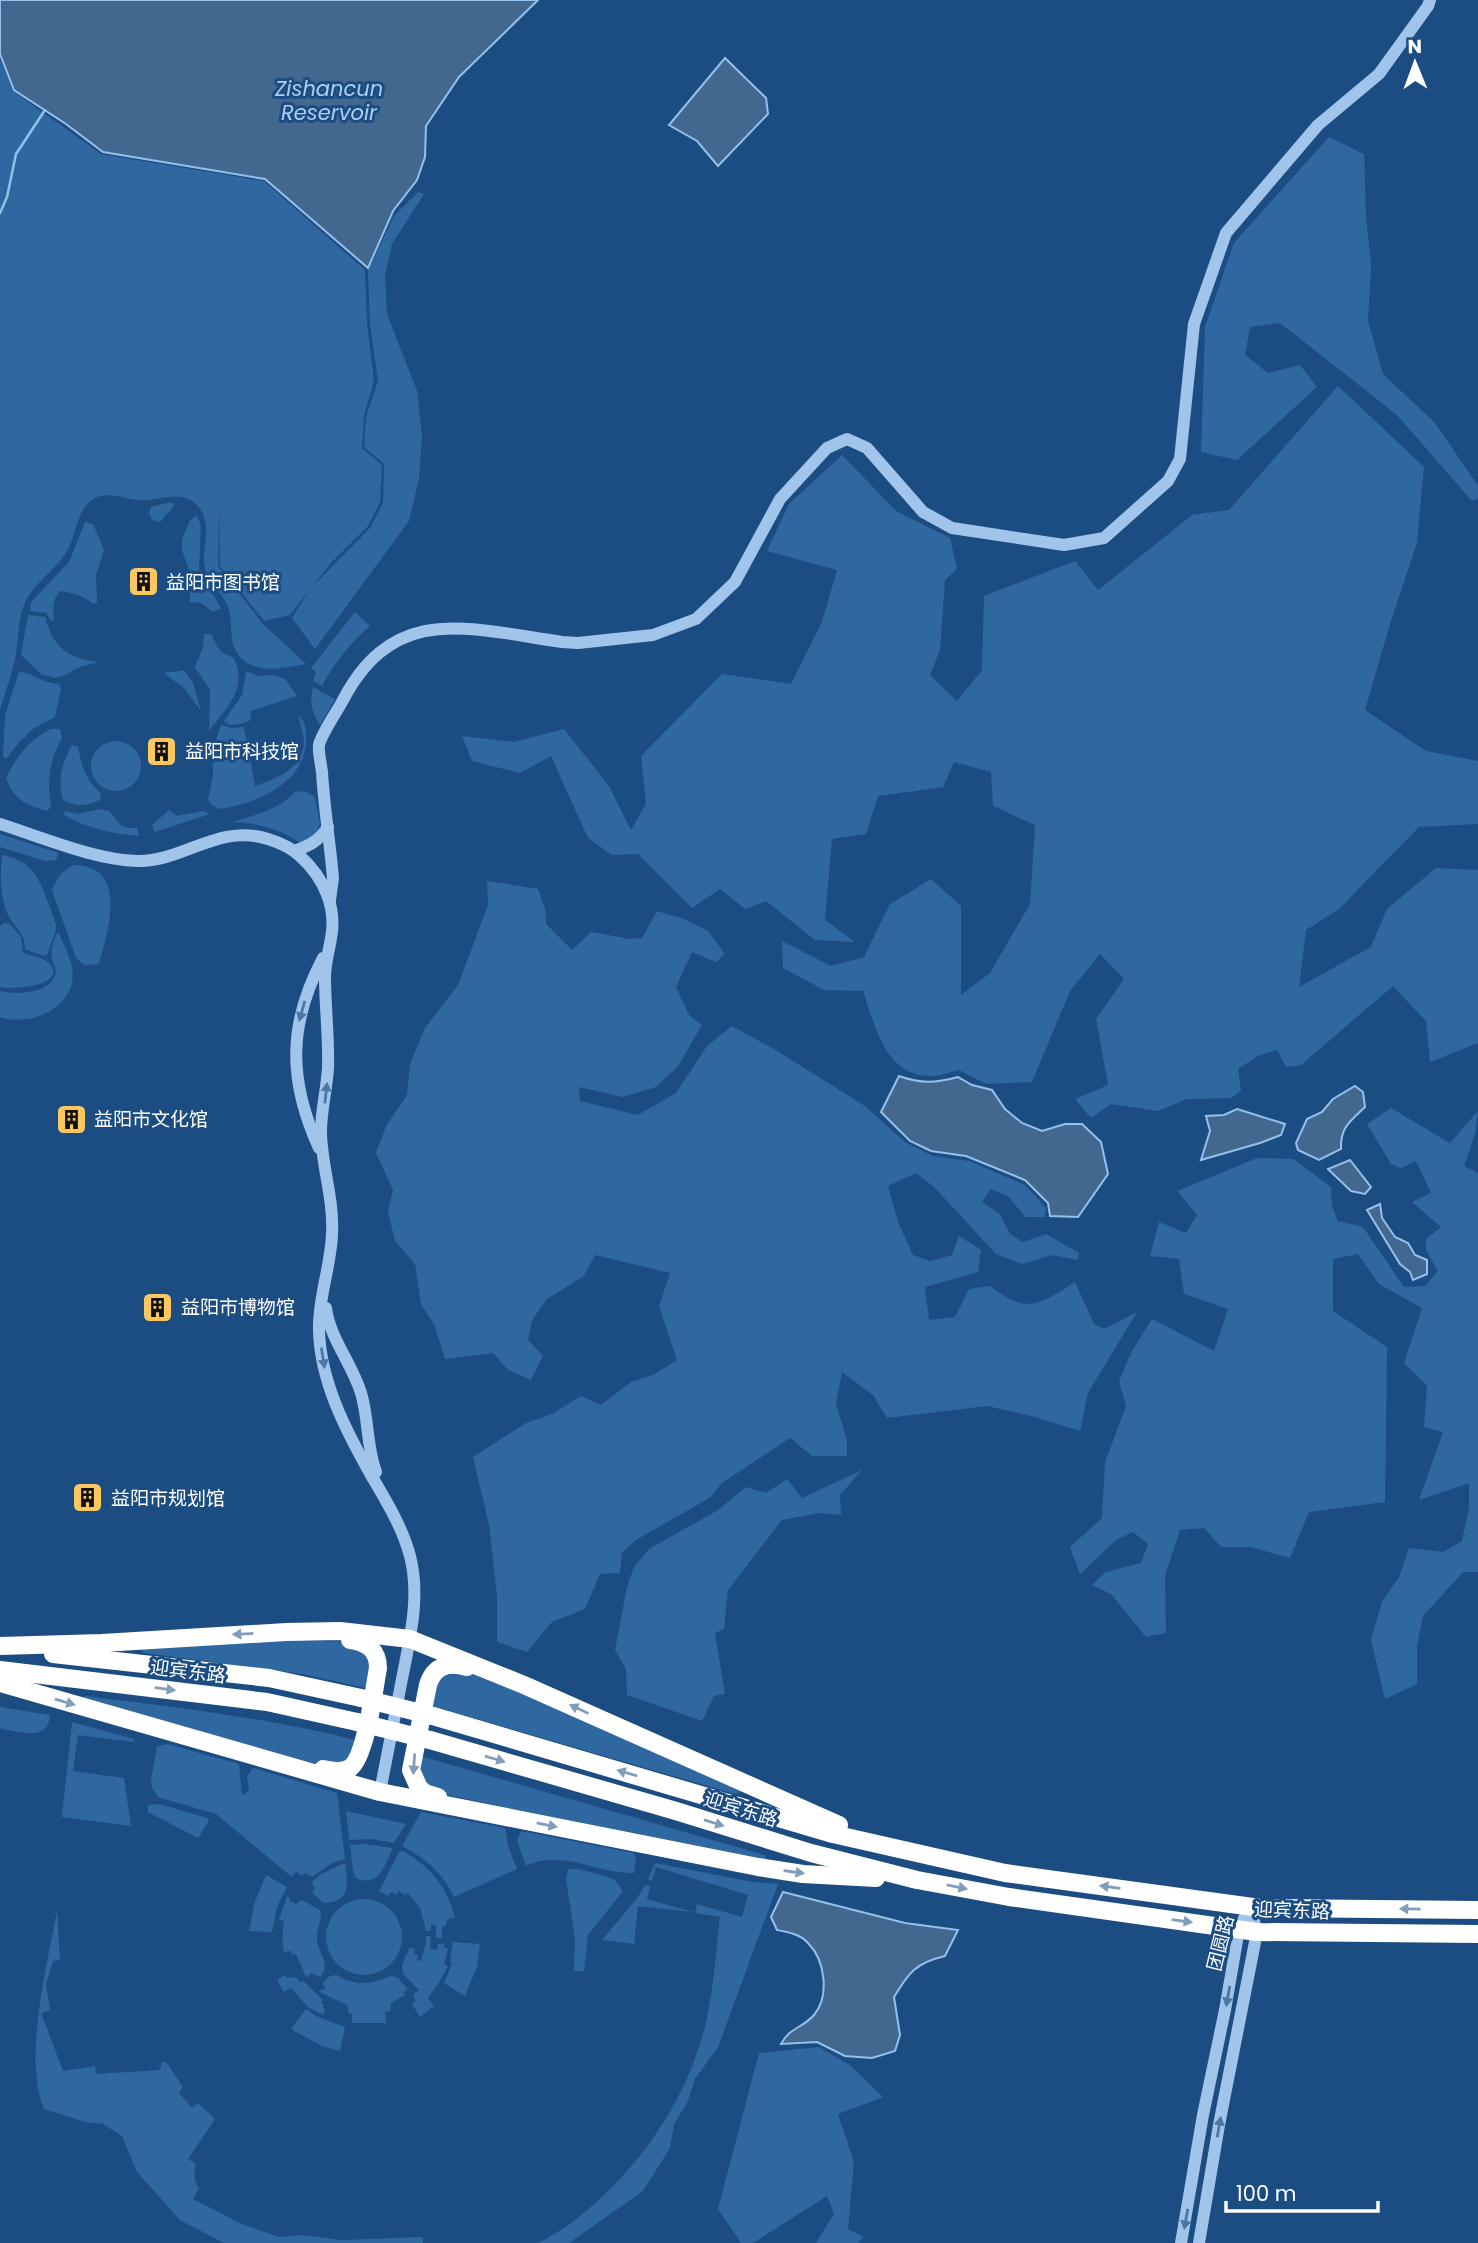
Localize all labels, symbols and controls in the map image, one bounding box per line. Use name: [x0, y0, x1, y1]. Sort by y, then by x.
north arrow: [1380, 28, 1450, 98]
text: N: [1407, 33, 1422, 60]
water label: Zishancun Reservoir: [274, 74, 383, 127]
building icon: 益阳市图书馆: [126, 565, 160, 599]
place label: 益阳市图书馆: [166, 569, 280, 596]
building icon: 益阳市科技馆: [145, 734, 179, 768]
place label: 益阳市科技馆: [185, 738, 299, 765]
one-way arrow: [296, 1000, 307, 1022]
one-way arrow: [320, 1082, 331, 1104]
building icon: 益阳市文化馆: [54, 1102, 88, 1136]
place label: 益阳市文化馆: [94, 1106, 208, 1133]
building icon: 益阳市博物馆: [141, 1290, 175, 1324]
place label: 益阳市博物馆: [181, 1294, 295, 1321]
one-way arrow: [318, 1347, 329, 1369]
building icon: 益阳市规划馆: [71, 1481, 105, 1515]
place label: 益阳市规划馆: [111, 1485, 225, 1512]
one-way arrow: [232, 1629, 254, 1640]
street label: 迎宾东路: [149, 1653, 227, 1690]
one-way arrow: [154, 1683, 176, 1694]
one-way arrow: [55, 1698, 76, 1708]
one-way arrow: [568, 1703, 589, 1714]
one-way arrow: [408, 1753, 419, 1775]
one-way arrow: [485, 1755, 506, 1765]
one-way arrow: [616, 1767, 638, 1778]
street label: 迎宾东路: [701, 1785, 781, 1834]
one-way arrow: [703, 1818, 724, 1828]
one-way arrow: [536, 1819, 558, 1830]
one-way arrow: [783, 1867, 805, 1878]
one-way arrow: [1099, 1881, 1121, 1892]
one-way arrow: [946, 1882, 968, 1893]
street label: 迎宾东路: [1254, 1896, 1330, 1925]
one-way arrow: [1399, 1903, 1421, 1915]
street label: 团圆路: [1200, 1912, 1240, 1974]
one-way arrow: [1171, 1916, 1193, 1927]
one-way arrow: [1222, 1985, 1233, 2007]
one-way arrow: [1214, 2116, 1225, 2138]
scale bar: [1226, 2170, 1378, 2214]
text: 100 m: [1236, 2179, 1296, 2208]
one-way arrow: [1180, 2208, 1191, 2230]

